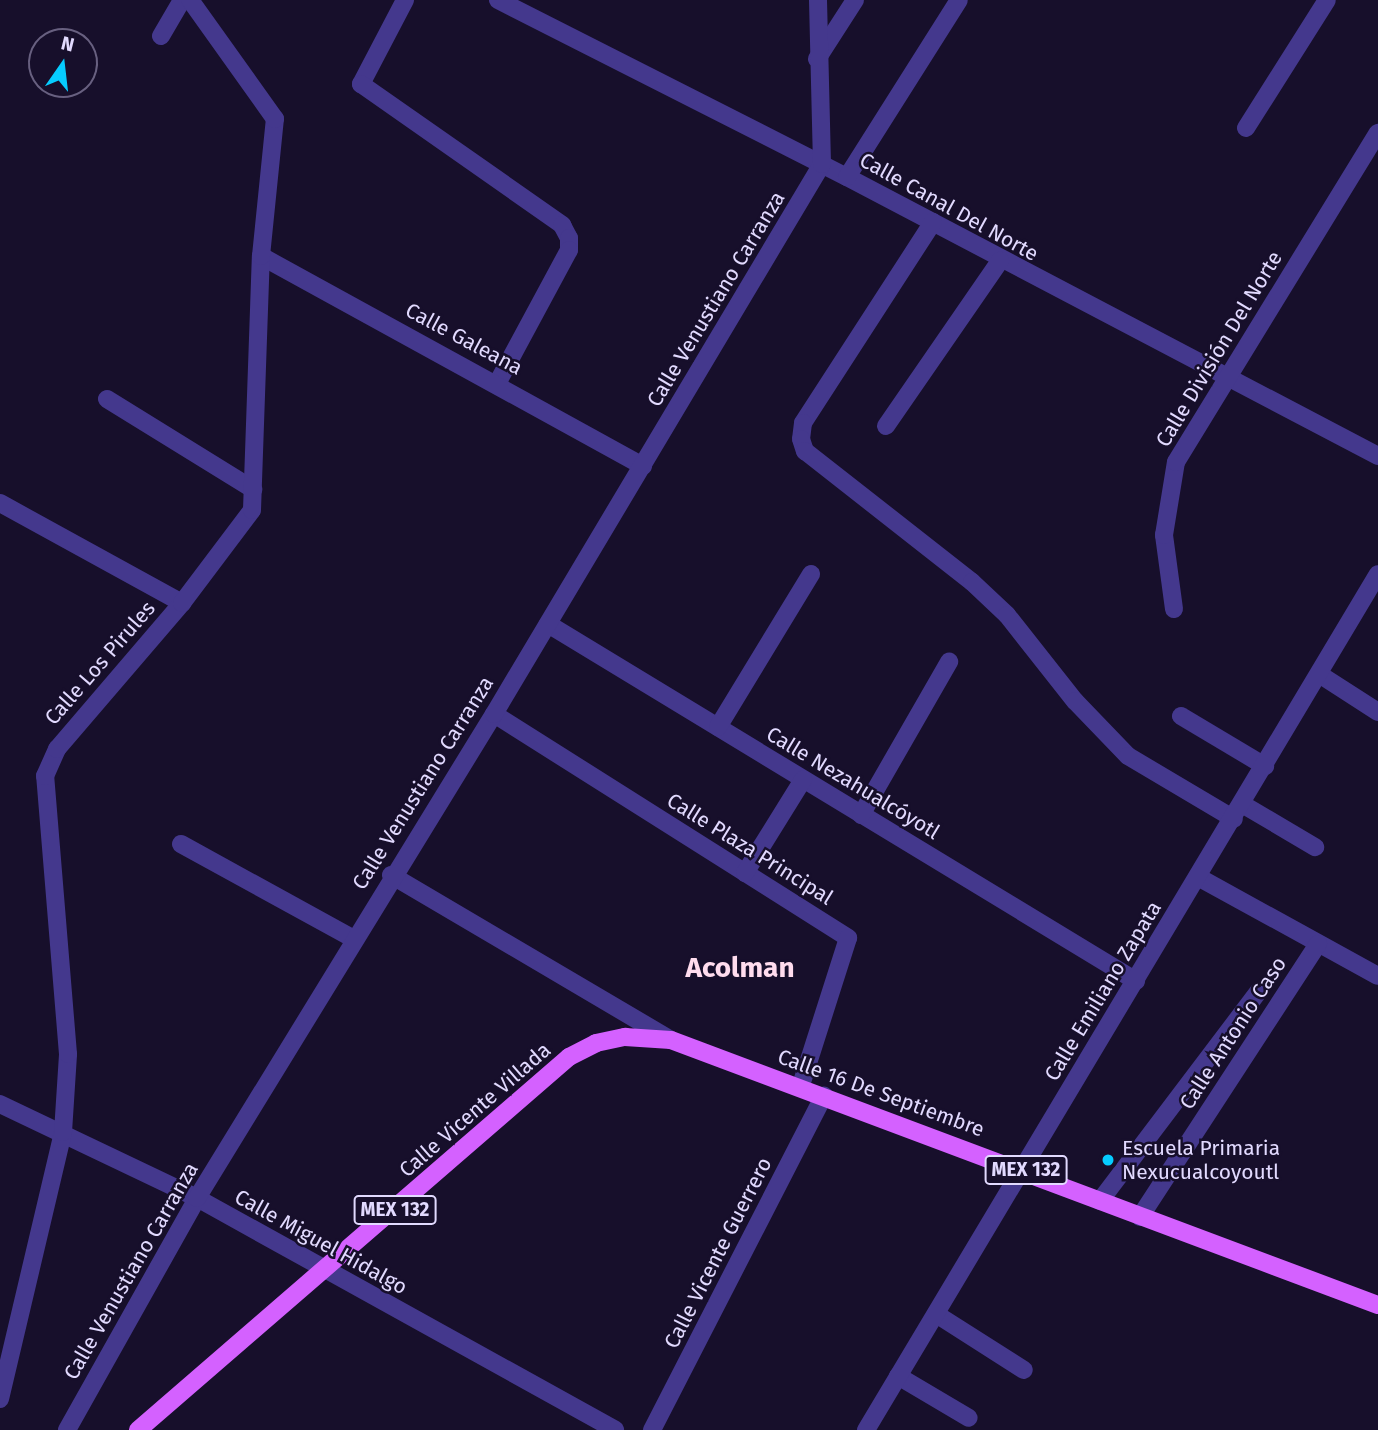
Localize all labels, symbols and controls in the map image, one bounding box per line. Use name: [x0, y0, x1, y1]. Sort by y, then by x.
north arrow: [28, 28, 98, 98]
text: N: [59, 31, 77, 57]
street label: Calle Canal Del Norte: [855, 147, 1043, 267]
street label: Calle Venustiano Carranza: [642, 187, 790, 411]
street label: Calle División Del Norte: [1151, 247, 1287, 451]
street label: Calle Galeana: [401, 298, 527, 380]
street label: Calle Los Pirules: [40, 596, 160, 730]
street label: Calle Venustiano Carranza: [347, 672, 499, 894]
street label: Calle Nezahualcóyotl: [762, 721, 944, 845]
street label: Calle Plaza Principal: [662, 788, 838, 910]
street label: Calle Emiliano Zapata: [1039, 897, 1167, 1085]
district label: Acolman: [685, 951, 795, 985]
street label: Calle Antonio Caso: [1174, 952, 1292, 1114]
street label: Calle Vicente Villada: [394, 1037, 556, 1183]
street label: Calle 16 De Septiembre: [774, 1044, 988, 1142]
place label: Escuela Primaria Nexucualcoyoutl: [1122, 1135, 1280, 1185]
marker: Escuela Primaria Nexucualcoyoutl: [1100, 1152, 1116, 1168]
street label: Calle Vicente Guerrero: [659, 1153, 777, 1353]
road number: MEX 132: [984, 1154, 1068, 1186]
street label: Calle Venustiano Carranza: [58, 1158, 204, 1384]
street label: Calle Miguel Hidalgo: [230, 1184, 412, 1300]
road number: MEX 132: [353, 1194, 437, 1226]

